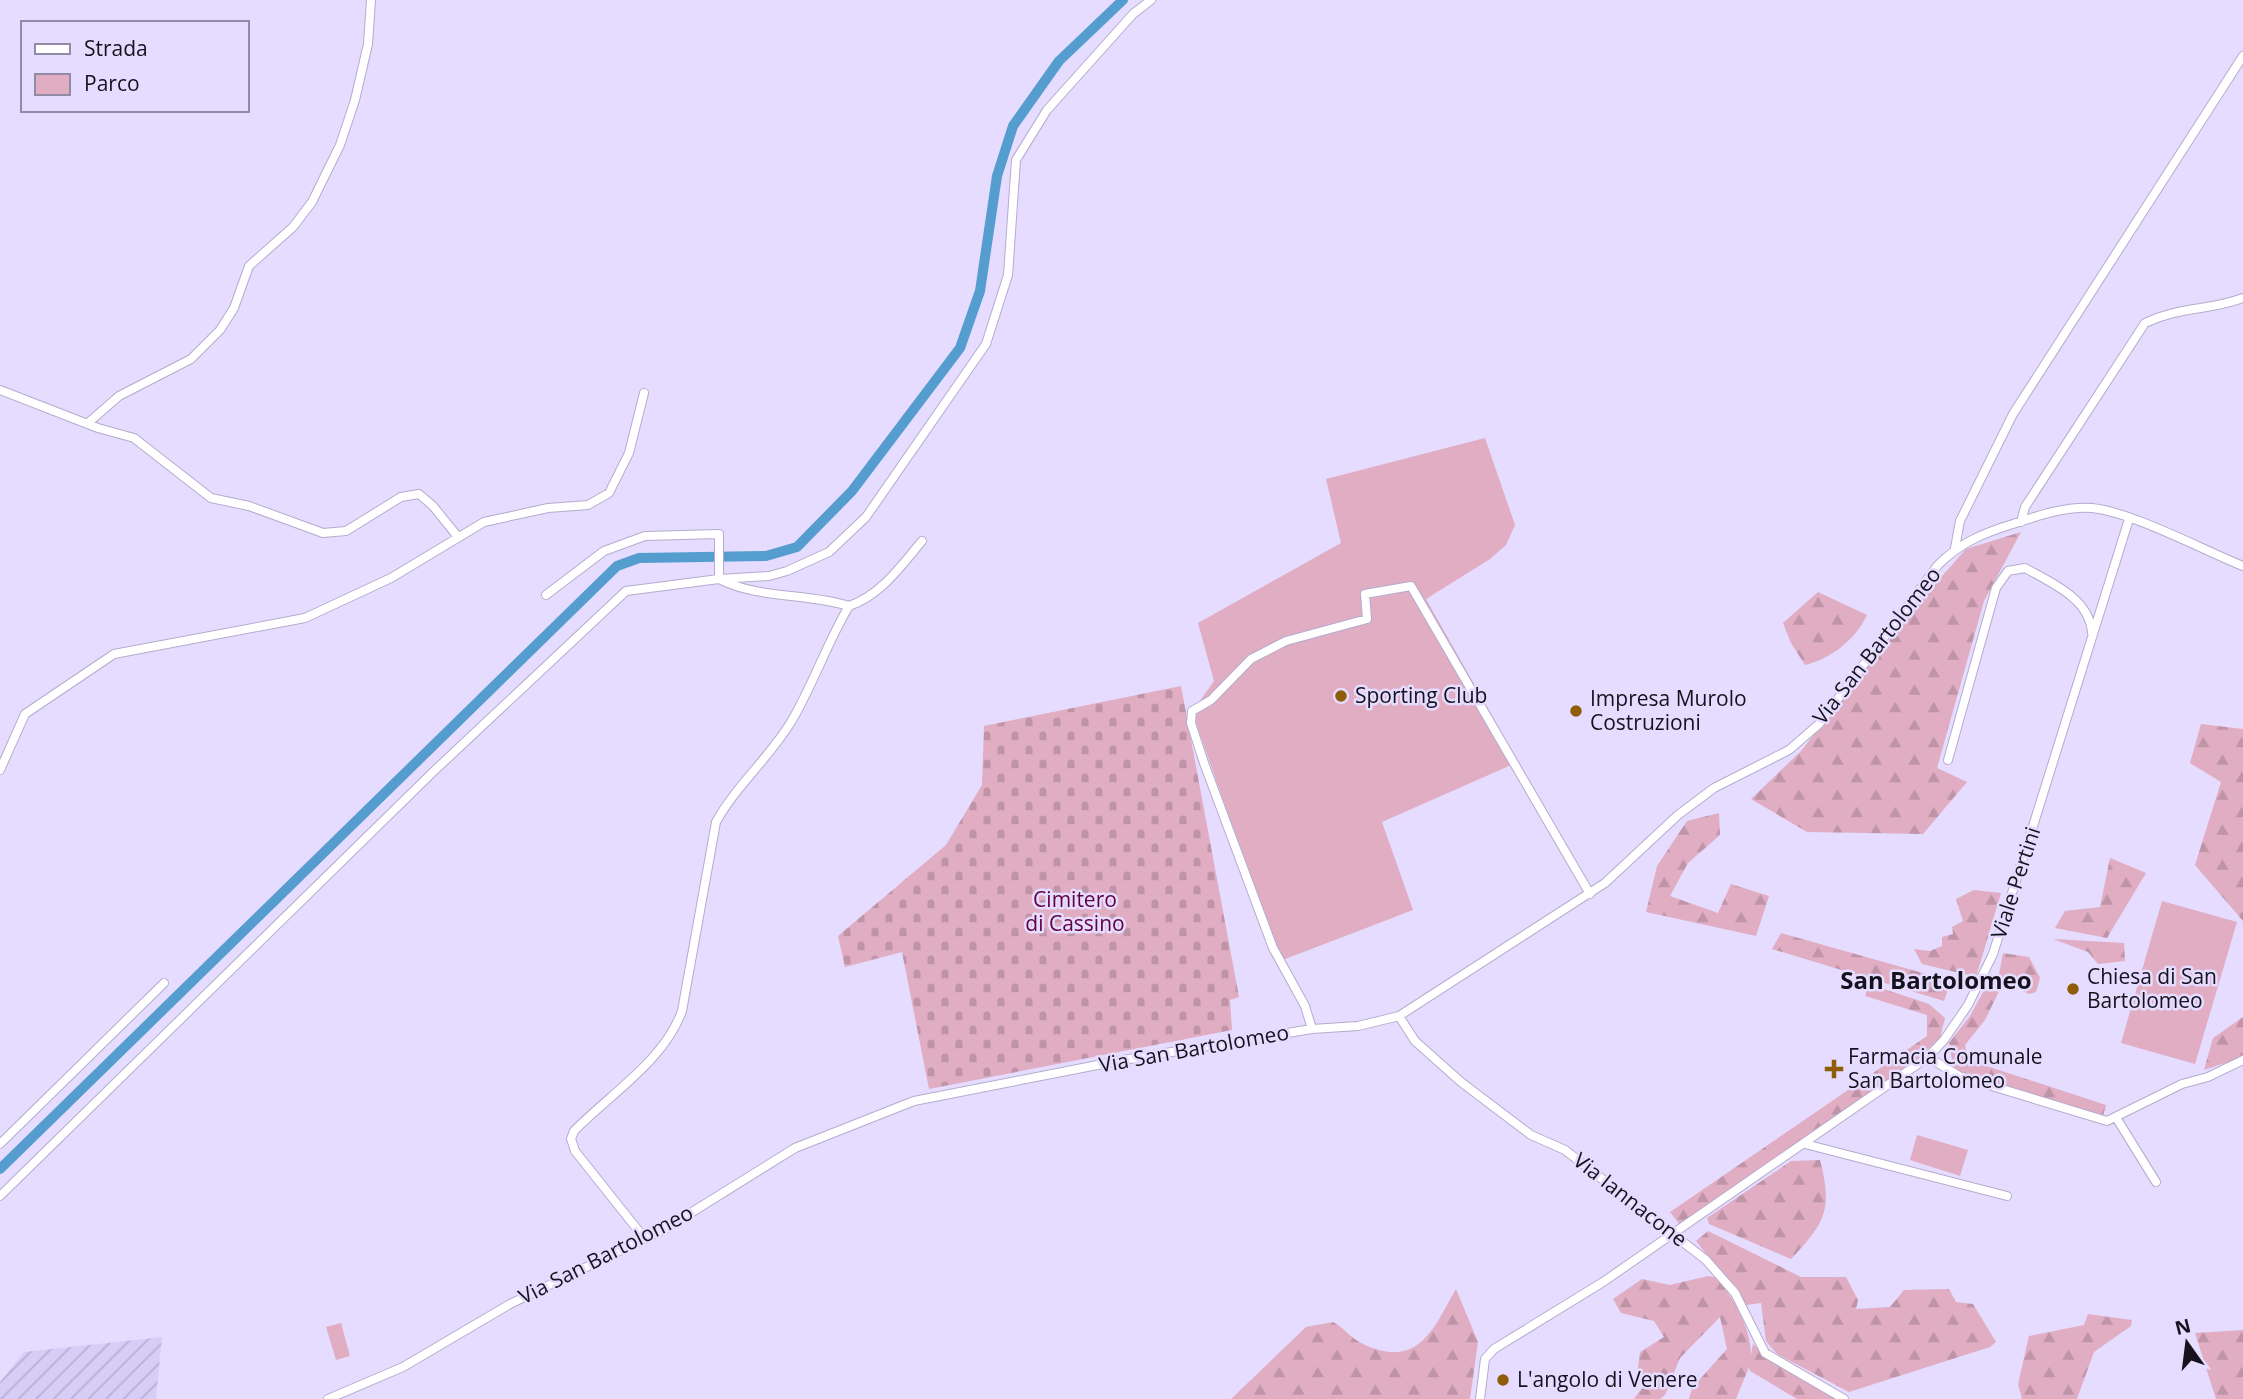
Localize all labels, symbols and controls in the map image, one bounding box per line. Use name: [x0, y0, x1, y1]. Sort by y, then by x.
legend: [21, 21, 248, 112]
text: Strada: [84, 34, 148, 62]
text: Parco: [84, 69, 140, 97]
street label: Via San Bartolomeo: [1806, 561, 1946, 730]
place label: Sporting Club: [1355, 681, 1487, 709]
place label: Impresa Murolo Costruzioni: [1590, 684, 1747, 736]
marker: Sporting Club: [1333, 688, 1349, 704]
marker: Impresa Murolo Costruzioni: [1568, 703, 1584, 719]
street label: Viale Pertini: [1984, 823, 2046, 942]
park label: Cimitero di Cassino: [1025, 885, 1125, 937]
place label: Chiesa di San Bartolomeo: [2087, 962, 2217, 1014]
district label: San Bartolomeo: [1840, 963, 2032, 996]
marker: Chiesa di San Bartolomeo: [2065, 981, 2081, 997]
street label: Via San Bartolomeo: [1097, 1018, 1291, 1078]
place label: Farmacia Comunale San Bartolomeo: [1848, 1042, 2043, 1094]
marker: Farmacia Comunale San Bartolomeo: [1826, 1061, 1842, 1077]
street label: Via Iannacone: [1568, 1146, 1693, 1253]
street label: Via San Bartolomeo: [514, 1198, 698, 1310]
north arrow: [2152, 1308, 2222, 1378]
text: N: [2172, 1312, 2194, 1341]
place label: L'angolo di Venere: [1517, 1365, 1698, 1393]
marker: L'angolo di Venere: [1495, 1372, 1511, 1388]

